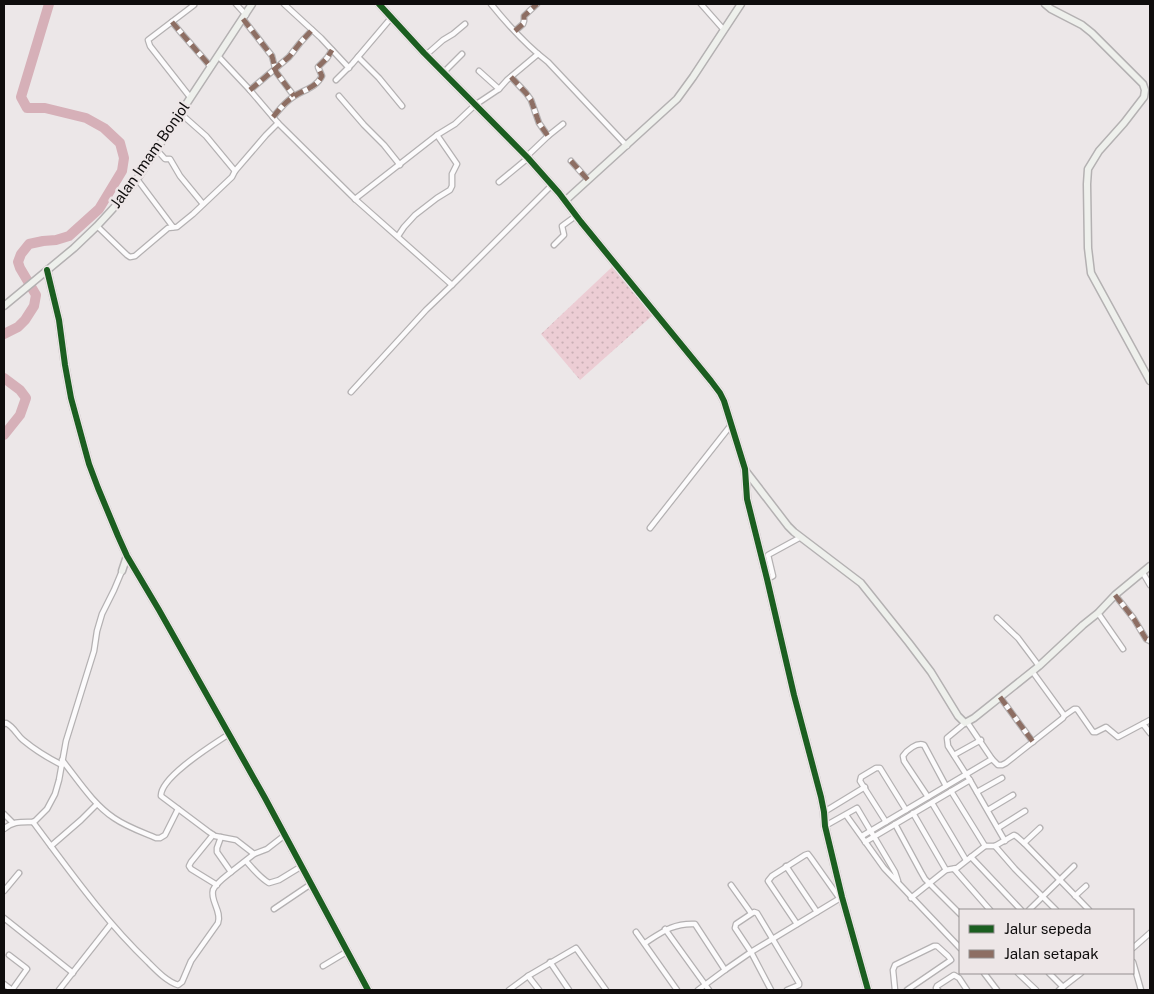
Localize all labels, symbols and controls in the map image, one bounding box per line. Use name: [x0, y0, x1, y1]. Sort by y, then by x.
street label: Jalan Imam Bonjol: [107, 98, 193, 211]
legend: [959, 909, 1134, 974]
text: Jalur sepeda: [1004, 920, 1092, 937]
text: Jalan setapak: [1004, 945, 1099, 962]

